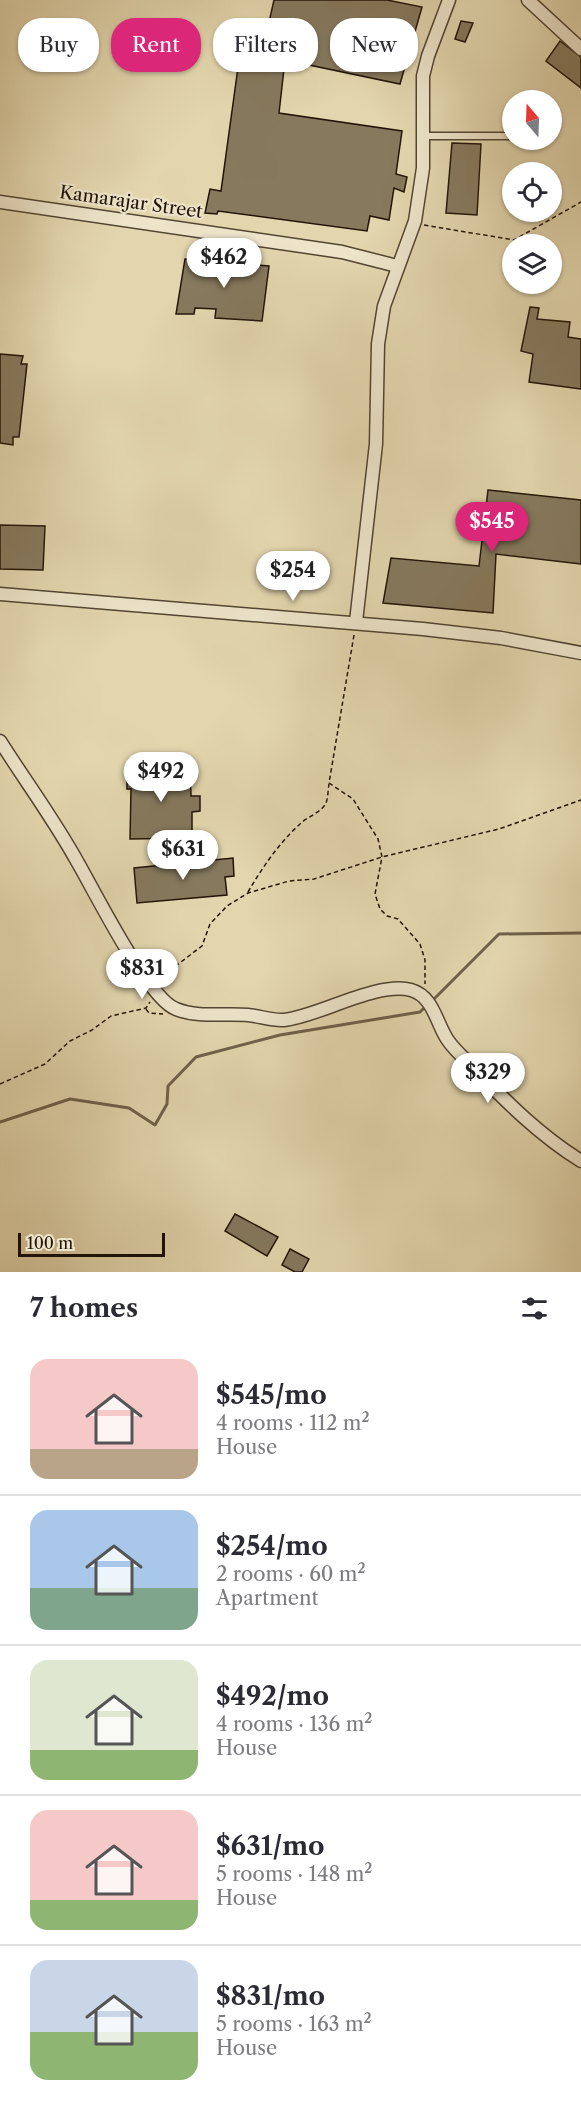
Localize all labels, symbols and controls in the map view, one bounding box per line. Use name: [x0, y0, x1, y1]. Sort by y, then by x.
chip: Buy: [18, 18, 99, 72]
chip: Rent: [111, 18, 201, 72]
chip: Filters: [213, 18, 318, 72]
chip: New: [330, 18, 418, 72]
north arrow: [502, 90, 562, 150]
map controls: [502, 90, 562, 294]
button: locate: [502, 162, 562, 222]
street label: Kamarajar Street: [58, 181, 205, 223]
button: layers: [502, 234, 562, 294]
pin: $462: [188, 238, 260, 289]
text: $462: [201, 245, 247, 269]
pin: $545: [456, 502, 528, 553]
text: $545: [469, 509, 515, 533]
pin: $254: [257, 551, 329, 602]
text: $254: [270, 558, 316, 582]
pin: $492: [125, 752, 197, 803]
text: $492: [138, 759, 184, 783]
pin: $631: [147, 830, 219, 881]
text: $631: [161, 837, 205, 861]
pin: $831: [106, 949, 178, 1000]
text: $831: [120, 956, 164, 980]
pin: $329: [452, 1053, 524, 1104]
text: $329: [465, 1060, 511, 1084]
scale bar: [18, 1230, 165, 1258]
text: 100 m: [27, 1233, 73, 1253]
text: 7 homes: [30, 1292, 138, 1324]
icon: filters: [518, 1292, 551, 1325]
text: $545/mo: [216, 1379, 327, 1411]
icon: home: [78, 1383, 150, 1455]
text: 4 rooms · 112 m²: [216, 1411, 370, 1435]
text: House: [216, 1435, 277, 1459]
text: $254/mo: [216, 1530, 328, 1562]
icon: home: [78, 1534, 150, 1606]
text: 2 rooms · 60 m²: [216, 1562, 366, 1586]
text: Apartment: [216, 1586, 319, 1610]
text: $492/mo: [216, 1680, 329, 1712]
icon: home: [78, 1684, 150, 1756]
text: 4 rooms · 136 m²: [216, 1712, 372, 1736]
text: House: [216, 1736, 277, 1760]
text: $631/mo: [216, 1830, 325, 1862]
icon: home: [78, 1834, 150, 1906]
text: 5 rooms · 148 m²: [216, 1862, 372, 1886]
text: House: [216, 1886, 277, 1910]
text: $831/mo: [216, 1980, 325, 2012]
icon: home: [78, 1984, 150, 2056]
text: 5 rooms · 163 m²: [216, 2012, 372, 2036]
text: House: [216, 2036, 277, 2060]

